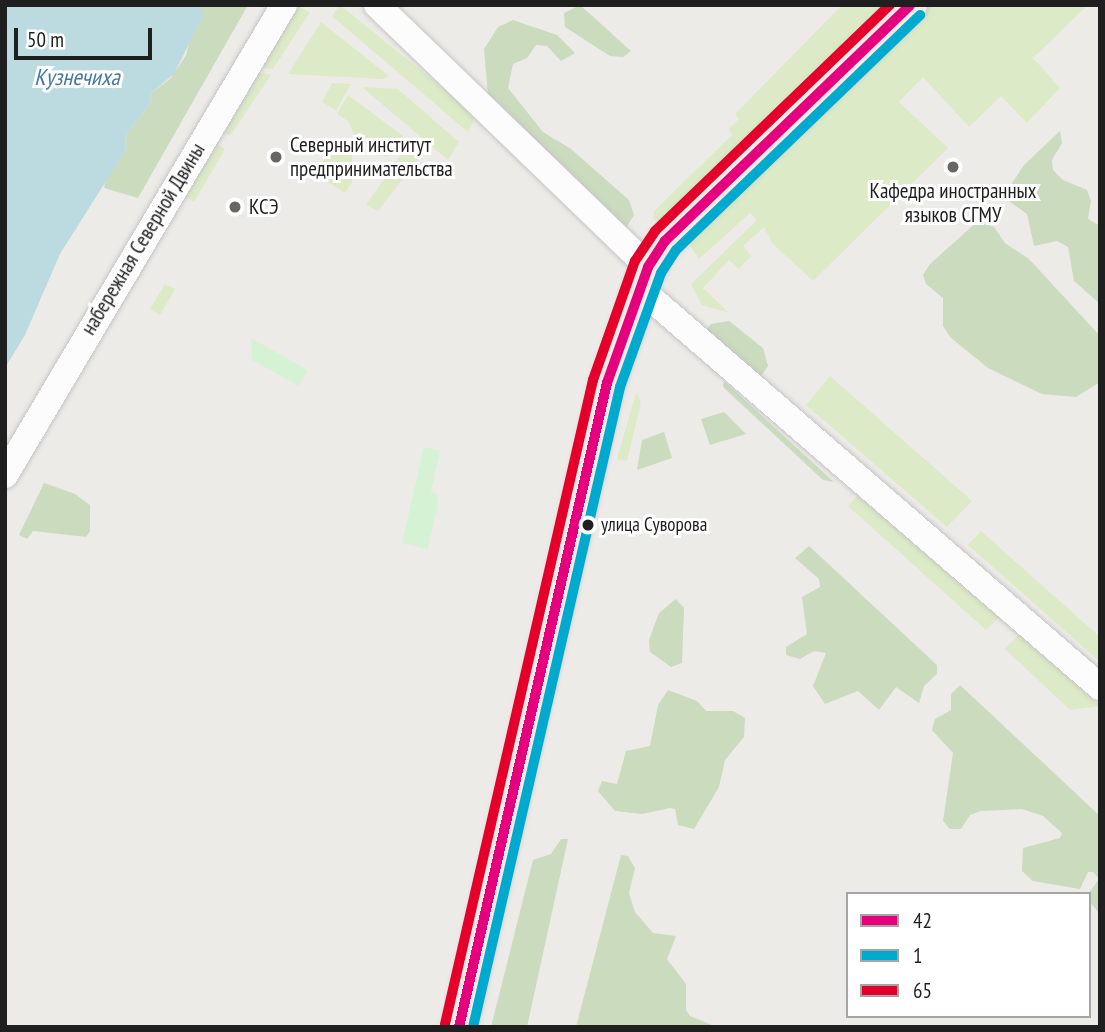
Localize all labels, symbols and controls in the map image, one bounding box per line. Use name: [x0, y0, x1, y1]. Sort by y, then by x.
scale bar: [18, 14, 156, 58]
text: 50 m: [27, 26, 64, 53]
water label: Кузнечиха: [34, 63, 120, 91]
place label: Северный институт предпринимательства: [290, 132, 453, 182]
street label: набережная Северной Двины: [76, 138, 210, 340]
marker: Северный институт предпринимательства: [268, 149, 284, 165]
marker: Кафедра иностранных языков СГМУ: [945, 159, 961, 175]
place label: Кафедра иностранных языков СГМУ: [870, 178, 1036, 228]
place label: КСЭ: [249, 194, 278, 220]
marker: КСЭ: [227, 199, 243, 215]
place label: улица Суворова: [601, 514, 707, 536]
marker: улица Суворова: [581, 518, 595, 532]
legend: [846, 892, 1091, 1018]
text: 42: [913, 907, 932, 934]
text: 1: [913, 942, 922, 969]
text: 65: [913, 977, 932, 1004]

